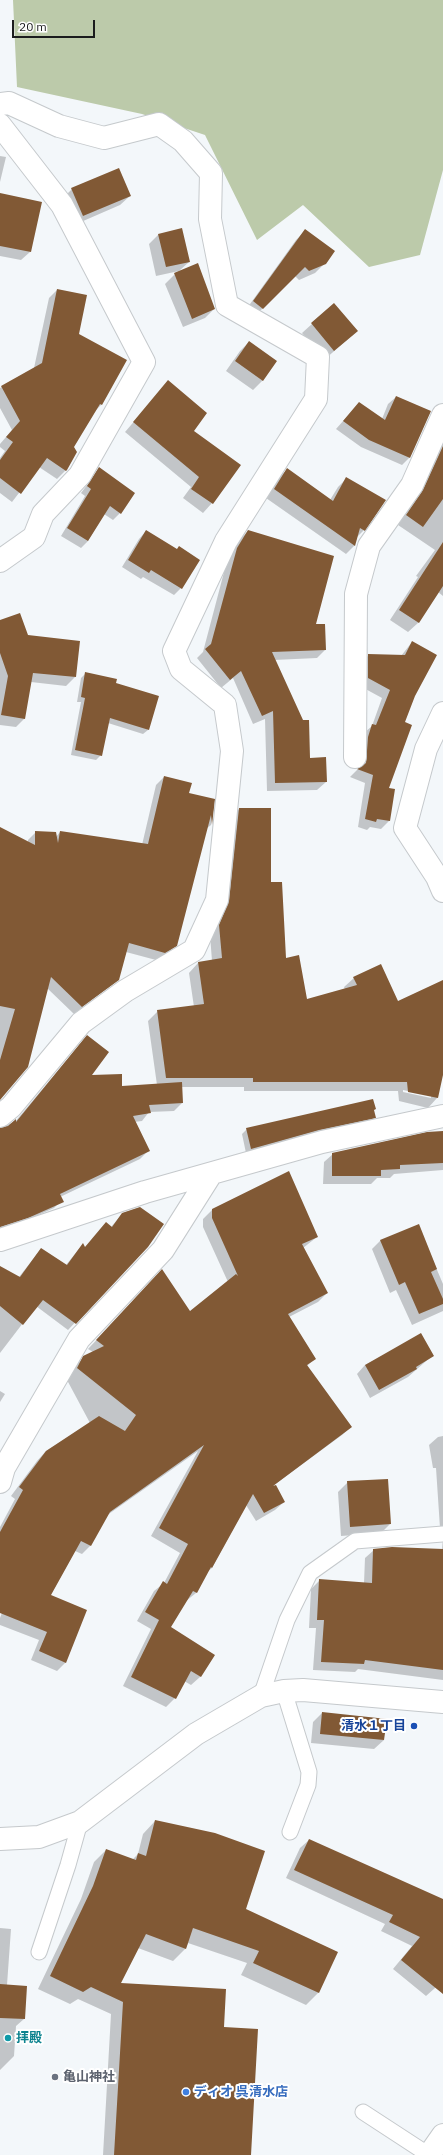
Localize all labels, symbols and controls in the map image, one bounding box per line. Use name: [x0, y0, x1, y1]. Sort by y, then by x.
scale bar: [14, 12, 97, 38]
text: 20 m: [19, 19, 47, 34]
place label: 清水１丁目: [341, 1718, 406, 1734]
marker: 清水１丁目: [409, 1721, 419, 1731]
place label: 拝殿: [16, 2030, 42, 2046]
marker: 拝殿: [3, 2033, 13, 2043]
place label: 亀山神社: [63, 2069, 115, 2085]
marker: 亀山神社: [50, 2072, 60, 2082]
place label: ディオ 呉清水店: [194, 2084, 288, 2100]
marker: ディオ 呉清水店: [181, 2087, 191, 2097]

